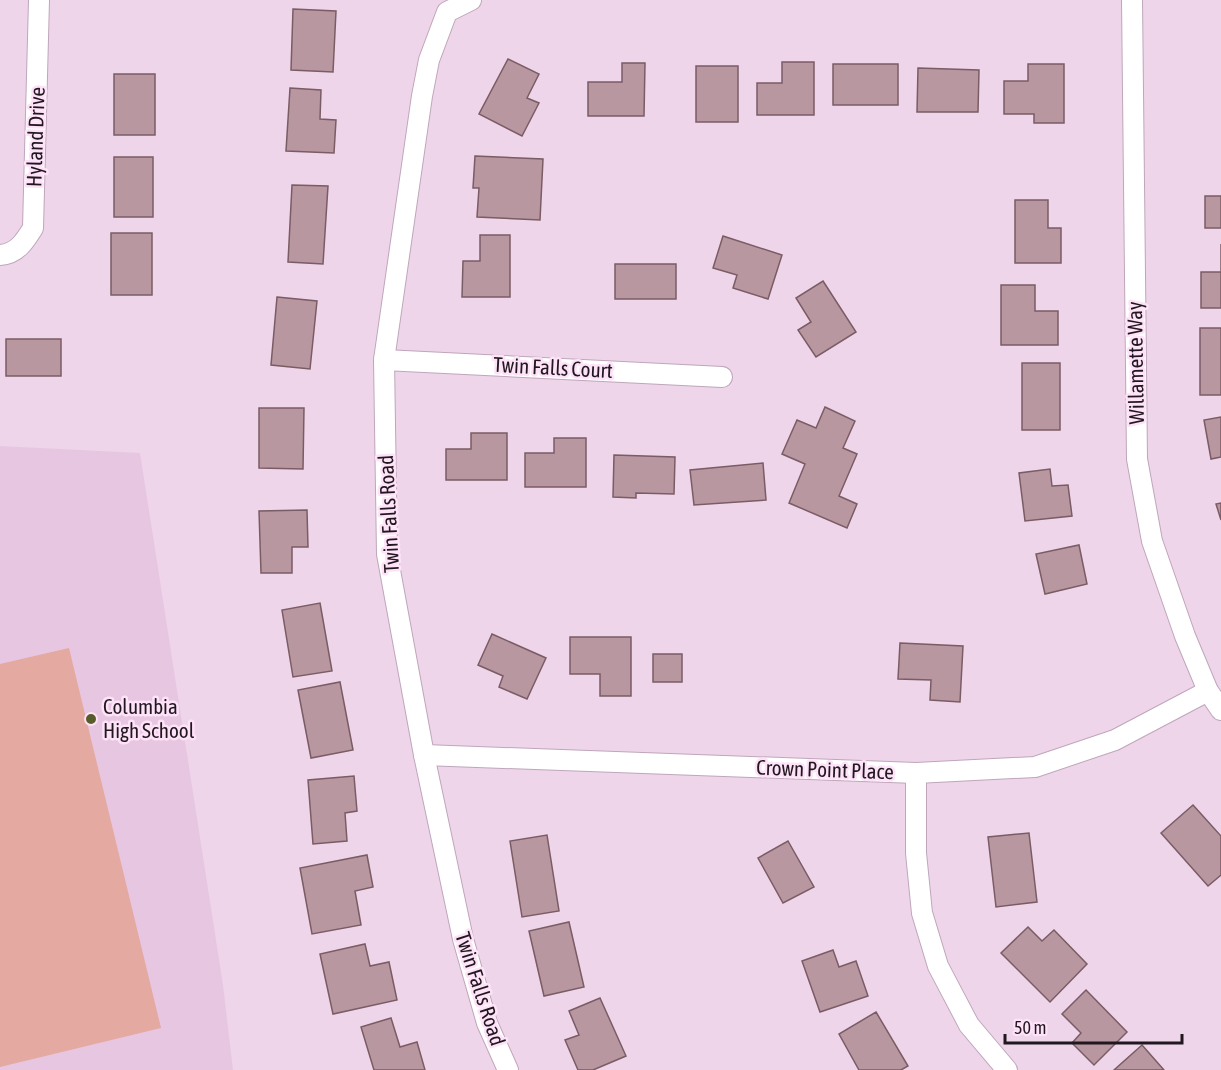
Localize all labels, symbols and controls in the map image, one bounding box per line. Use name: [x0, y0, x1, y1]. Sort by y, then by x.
street label: Hyland Drive: [21, 87, 49, 187]
street label: Willamette Way: [1122, 301, 1148, 425]
street label: Twin Falls Court: [493, 352, 613, 382]
street label: Twin Falls Road: [373, 454, 403, 574]
place label: Columbia High School: [103, 694, 195, 742]
marker: Columbia High School: [84, 712, 98, 726]
street label: Crown Point Place: [756, 755, 894, 783]
street label: Twin Falls Road: [451, 929, 511, 1049]
scale bar: [1005, 1007, 1182, 1045]
text: 50 m: [1014, 1017, 1046, 1038]

